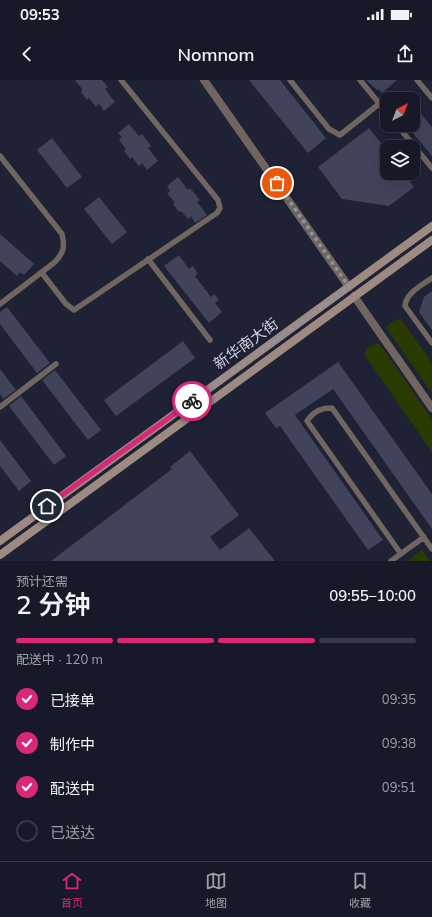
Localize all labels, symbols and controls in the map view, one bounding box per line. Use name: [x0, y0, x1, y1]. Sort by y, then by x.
text: 09:53: [20, 5, 60, 24]
icon: back: [16, 43, 38, 65]
text: Nomnom: [177, 43, 255, 66]
icon: share: [394, 43, 416, 65]
north arrow: [380, 92, 420, 132]
map controls: [380, 92, 420, 180]
button: layers: [380, 140, 420, 180]
pin: [260, 166, 294, 200]
icon: bag: [266, 172, 288, 194]
street label: 新华南大街: [210, 314, 282, 373]
courier: [172, 381, 212, 421]
icon: bike: [181, 390, 203, 412]
pin: [30, 489, 64, 523]
icon: home: [36, 495, 58, 517]
text: 预计还需: [16, 573, 68, 589]
text: 09:55–10:00: [329, 586, 416, 605]
text: 2 分钟: [16, 588, 91, 621]
text: 配送中 · 120 m: [16, 651, 103, 667]
icon: check: [16, 688, 38, 710]
text: 已接单: [50, 691, 95, 710]
text: 09:35: [382, 691, 416, 707]
icon: check: [16, 732, 38, 754]
text: 制作中: [50, 735, 95, 754]
text: 09:38: [382, 735, 416, 751]
icon: check: [16, 776, 38, 798]
text: 配送中: [50, 779, 95, 798]
text: 09:51: [382, 779, 416, 795]
text: 已送达: [50, 823, 95, 842]
tab: 首页: [61, 870, 83, 910]
tab: 地图: [205, 870, 227, 910]
tab: 收藏: [349, 870, 371, 910]

